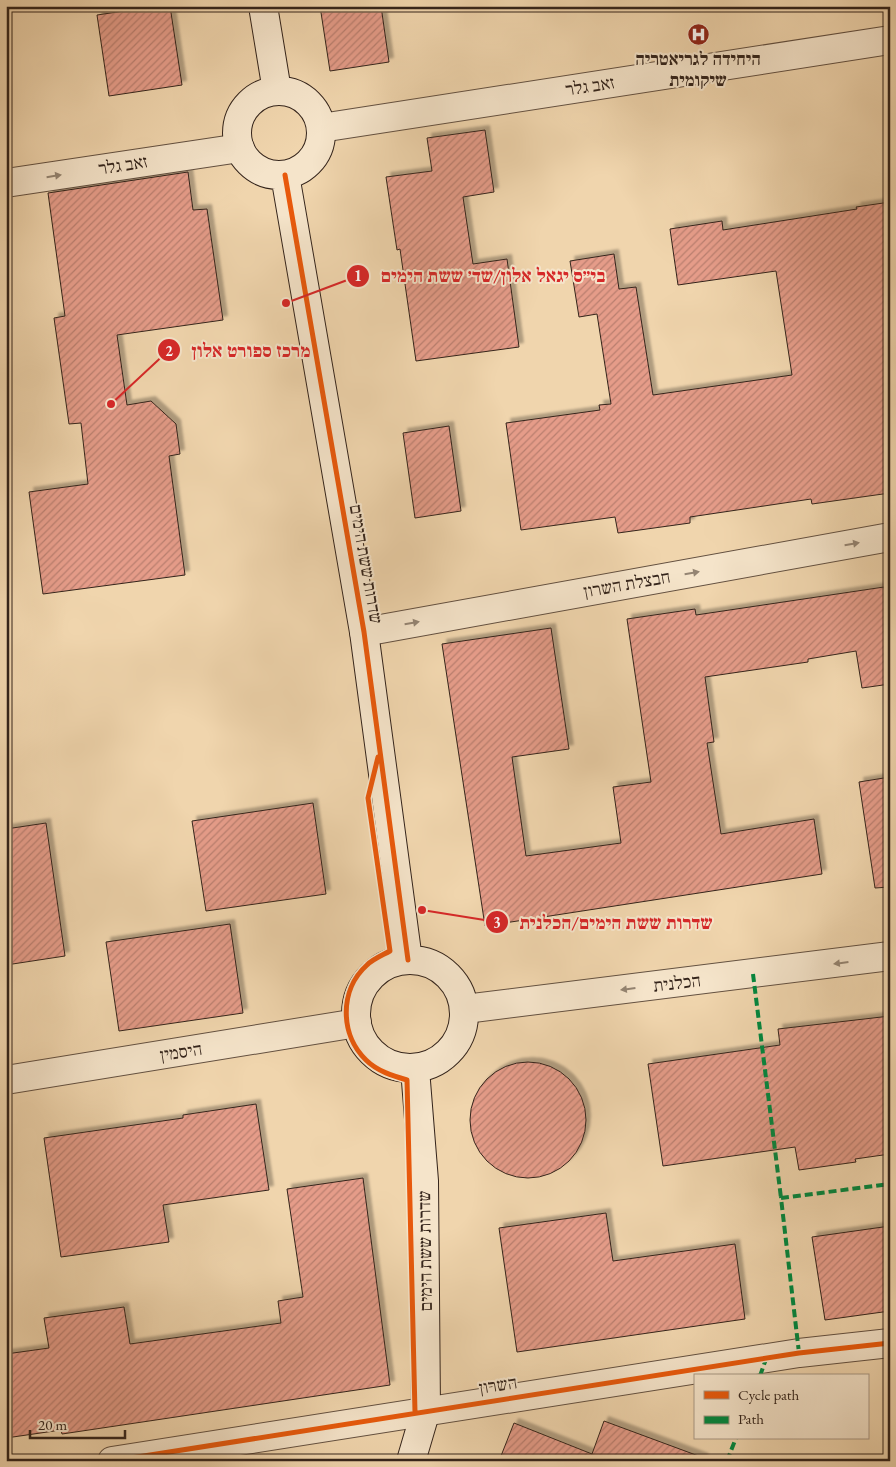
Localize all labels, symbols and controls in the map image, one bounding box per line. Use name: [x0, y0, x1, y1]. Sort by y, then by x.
hospital icon: היחידה לגריאטריה שיקומית: [686, 22, 710, 46]
place label: היחידה לגריאטריה שיקומית: [635, 47, 761, 91]
street label: זאב גלר: [564, 70, 616, 101]
street label: זאב גלר: [97, 149, 149, 180]
one-way arrow: [47, 172, 63, 180]
callout: בי״ס יגאל אלון/שד׳ ששת הימים: [345, 259, 615, 293]
text: בי״ס יגאל אלון/שד׳ ששת הימים: [381, 263, 605, 288]
text: 1: [354, 266, 362, 285]
callout: מרכז ספורט אלון: [156, 333, 320, 367]
text: מרכז ספורט אלון: [192, 338, 310, 363]
text: 2: [165, 341, 173, 360]
street label: שדרות ששת הימים: [345, 502, 388, 625]
one-way arrow: [845, 539, 861, 547]
street label: חבצלת השרון: [582, 565, 672, 602]
one-way arrow: [685, 568, 701, 576]
one-way arrow: [404, 619, 420, 627]
callout: שדרות ששת הימים/הכלנית: [484, 905, 722, 939]
text: שדרות ששת הימים/הכלנית: [519, 910, 713, 935]
text: 3: [493, 913, 501, 932]
one-way arrow: [833, 959, 849, 967]
street label: הכלנית: [652, 968, 702, 997]
one-way arrow: [620, 985, 636, 993]
street label: היסמין: [158, 1037, 204, 1066]
street label: שדרות ששת הימים: [412, 1190, 437, 1312]
street label: השרון: [477, 1370, 519, 1399]
legend: [694, 1374, 868, 1440]
text: Cycle path: [738, 1385, 800, 1404]
scale bar: [30, 1407, 125, 1439]
text: Path: [738, 1409, 764, 1428]
text: 20 m: [38, 1415, 67, 1434]

